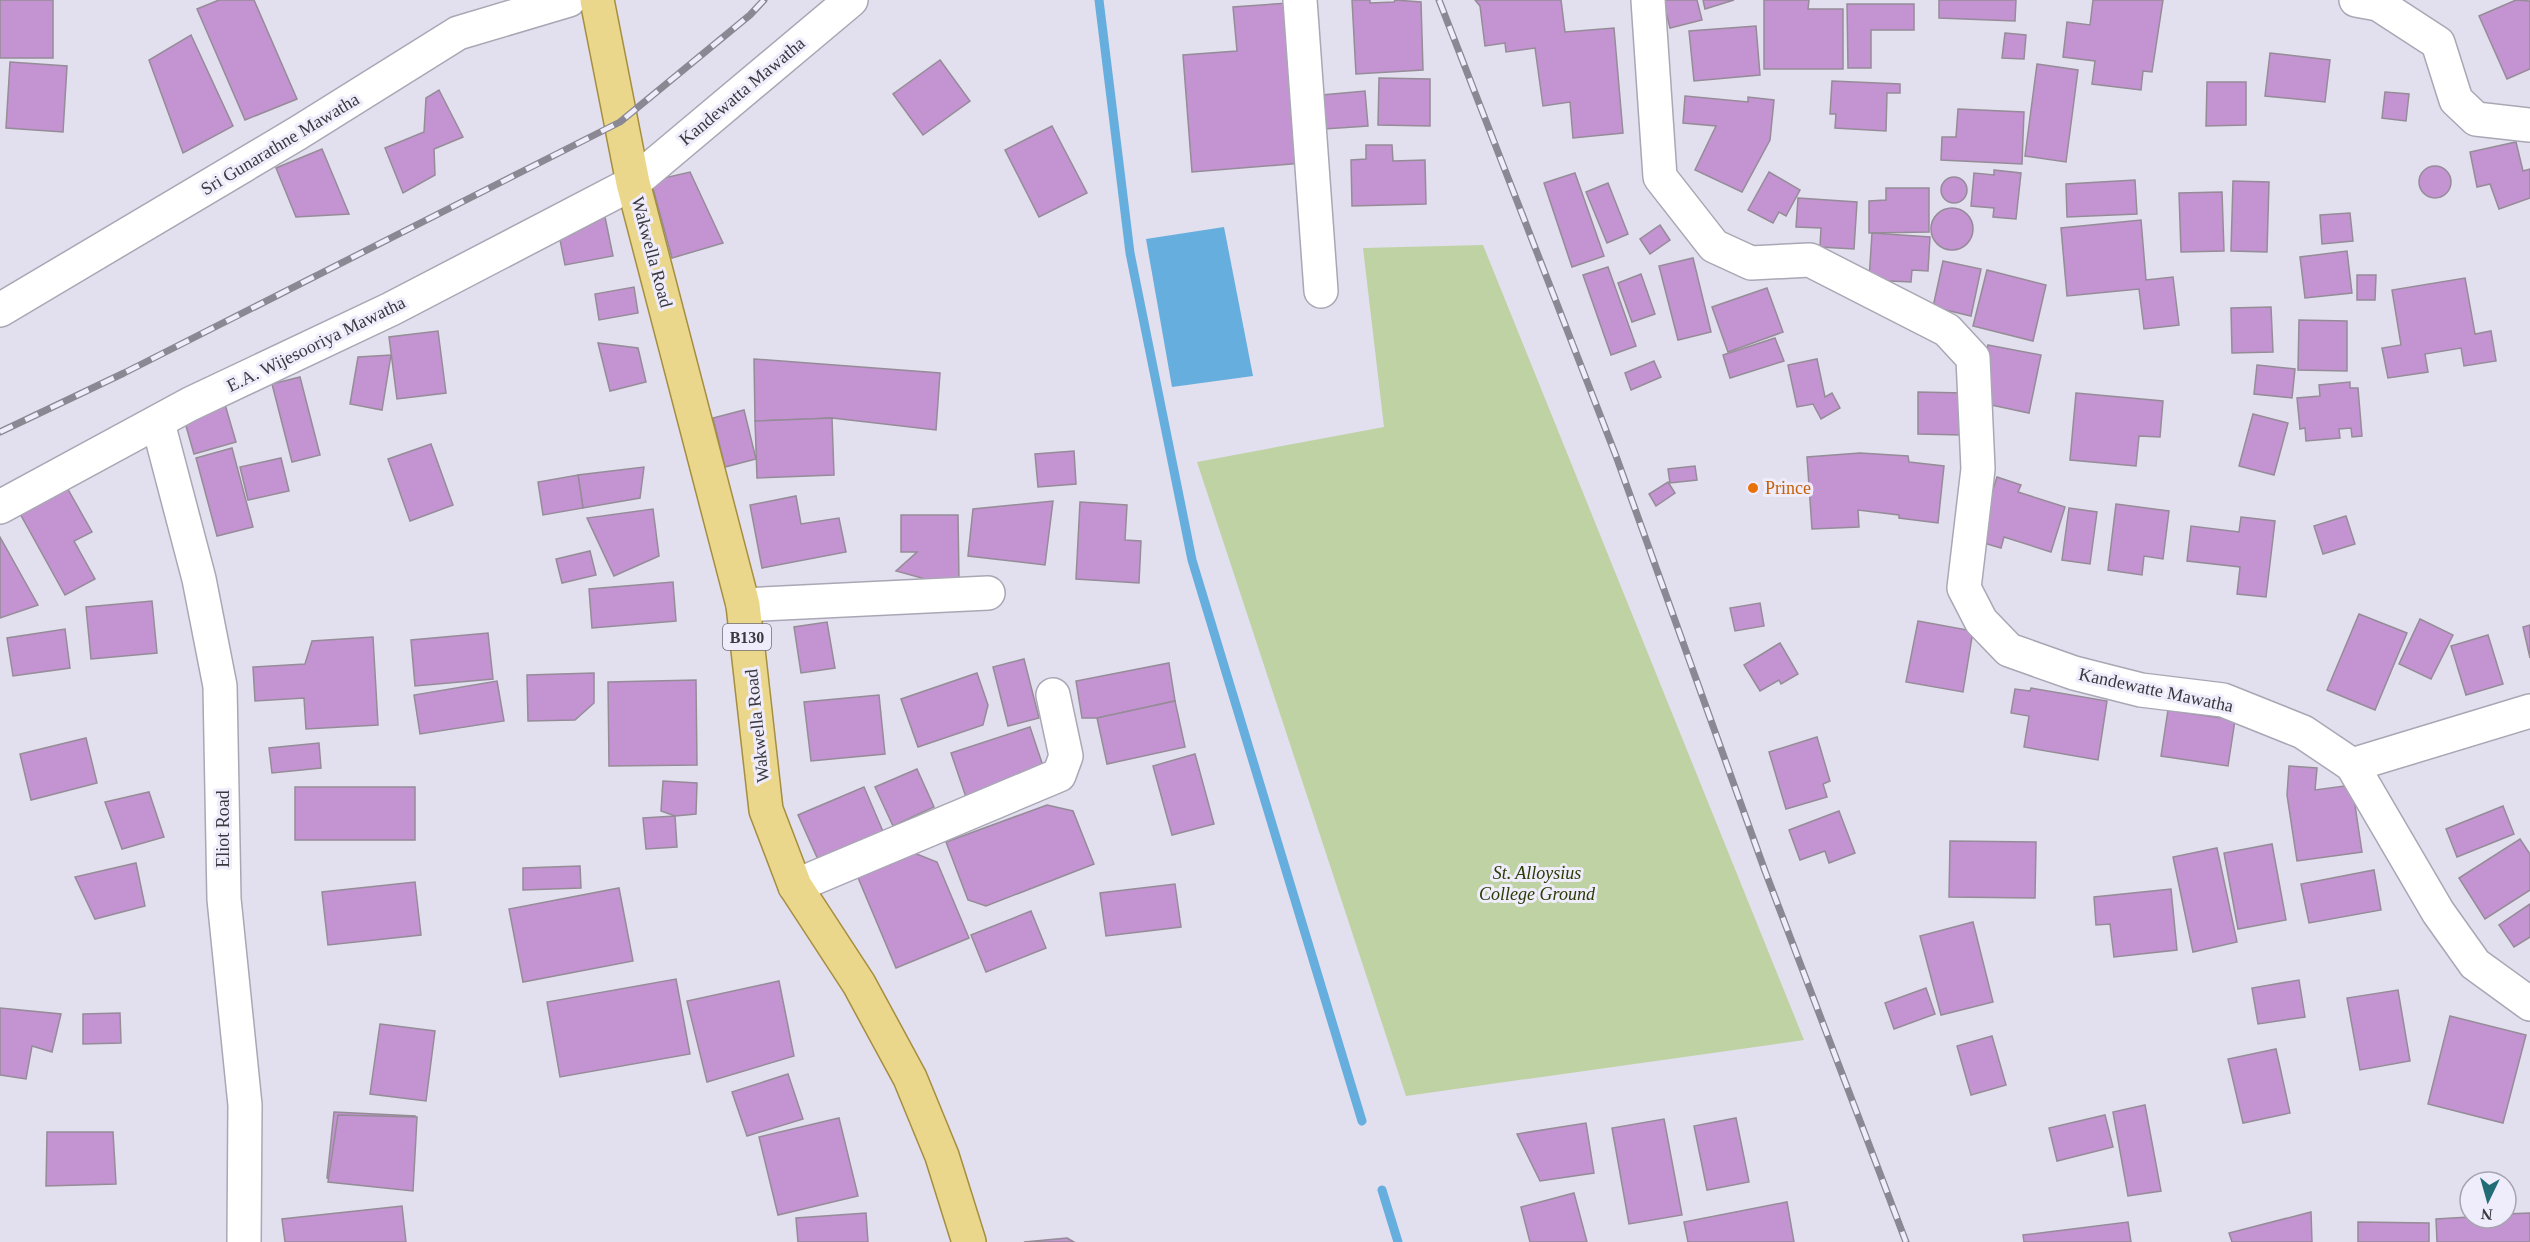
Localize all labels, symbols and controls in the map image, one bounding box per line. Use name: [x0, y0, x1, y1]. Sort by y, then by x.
street label: Kandewatta Mawatha: [675, 33, 809, 149]
street label: Sri Gunarathne Mawatha: [197, 89, 363, 199]
street label: Wakwella Road: [628, 194, 676, 310]
street label: E.A. Wijesooriya Mawatha: [224, 292, 408, 396]
place label: Prince: [1765, 478, 1811, 498]
marker: Prince: [1746, 481, 1760, 495]
road number: B130: [723, 624, 771, 650]
street label: Kandewatte Mawatha: [2077, 664, 2235, 716]
street label: Wakwella Road: [741, 668, 773, 784]
street label: Eliot Road: [213, 790, 233, 868]
park label: St. Alloysius College Ground: [1479, 863, 1596, 904]
north arrow: [2458, 1170, 2518, 1230]
text: N: [2480, 1205, 2493, 1223]

